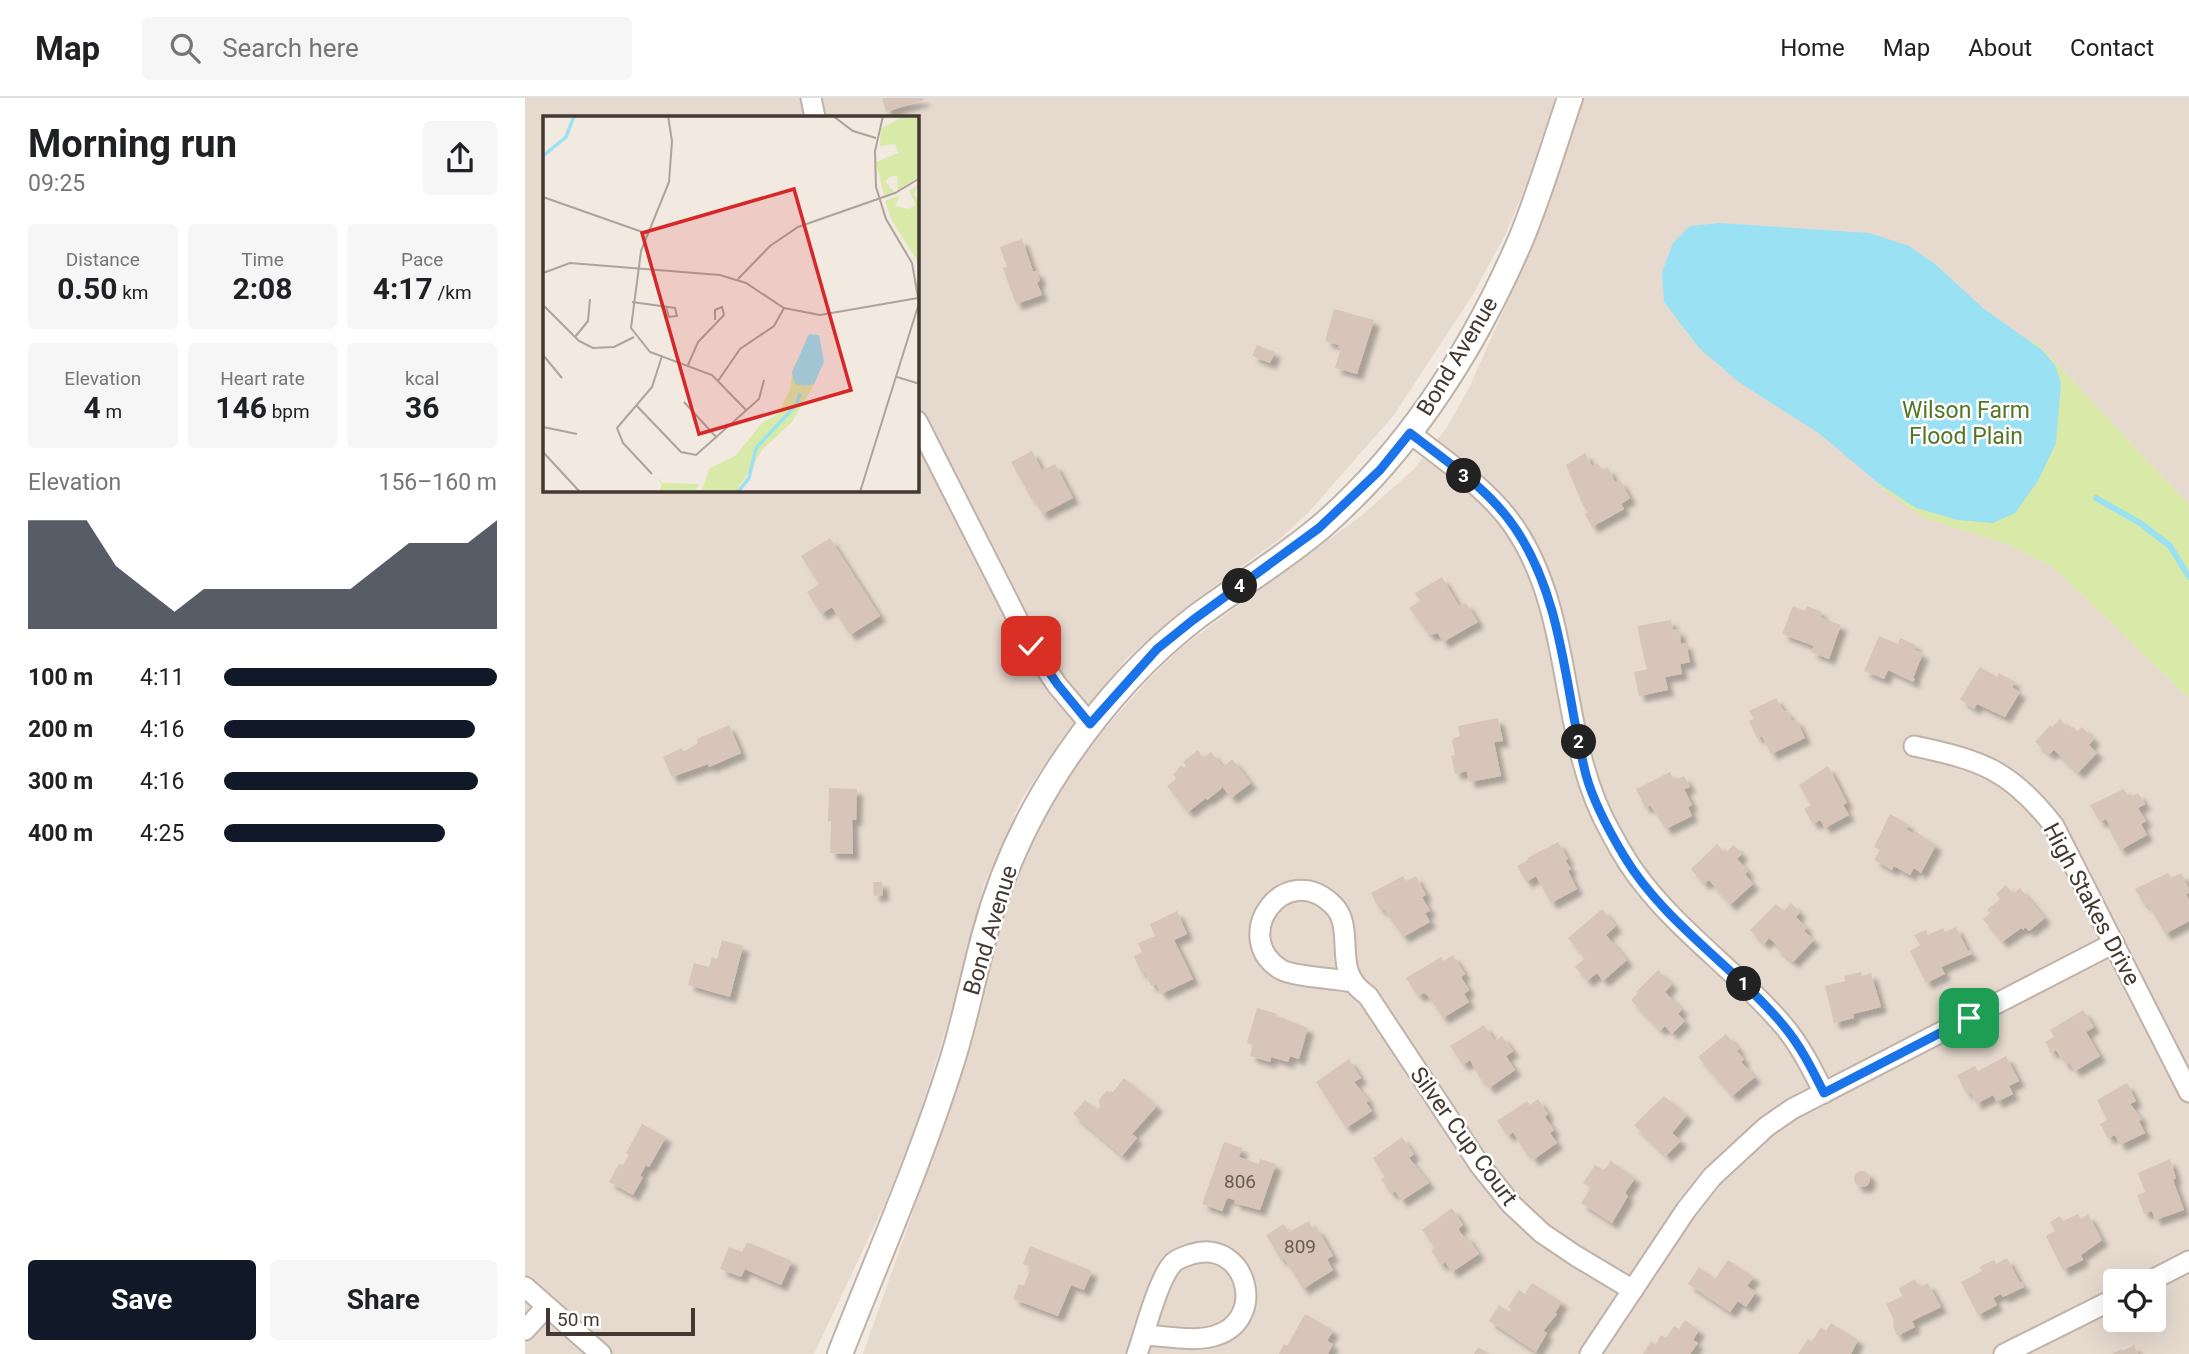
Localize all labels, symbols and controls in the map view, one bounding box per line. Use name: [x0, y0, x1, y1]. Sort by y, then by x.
search box: [142, 17, 632, 80]
text: Map: [35, 29, 100, 68]
icon: search: [166, 29, 204, 67]
text: Search here: [222, 33, 359, 63]
text: Home: [1780, 34, 1845, 62]
text: Map: [1883, 34, 1930, 62]
text: About: [1968, 34, 2032, 62]
text: Contact: [2070, 34, 2154, 62]
inset map: [543, 116, 919, 492]
button: share: [423, 121, 497, 195]
text: Morning run: [28, 122, 237, 166]
text: 09:25: [28, 170, 85, 197]
text: Distance: [66, 248, 140, 271]
text: Time: [241, 248, 284, 271]
text: Pace: [401, 248, 443, 271]
text: 0.50: [57, 271, 117, 306]
text: 2:08: [232, 271, 293, 306]
text: 4:17: [373, 271, 433, 306]
text: km: [117, 281, 149, 304]
text: /km: [433, 281, 472, 304]
street label: Bond Avenue: [1411, 292, 1504, 421]
text: Elevation: [64, 367, 141, 390]
text: Heart rate: [220, 367, 305, 390]
text: kcal: [405, 367, 439, 390]
text: 4: [84, 390, 101, 425]
text: 146: [215, 390, 267, 425]
text: 36: [405, 390, 439, 425]
park label: Wilson Farm Flood Plain: [1902, 397, 2030, 450]
text: m: [101, 400, 122, 423]
text: bpm: [267, 400, 310, 423]
pin: 3: [1447, 458, 1481, 494]
text: 3: [1458, 464, 1469, 487]
text: Elevation: [28, 469, 121, 496]
text: 156–160 m: [378, 469, 497, 496]
pin: 4: [1223, 568, 1257, 603]
text: 4: [1234, 574, 1245, 597]
pin: [1001, 616, 1061, 676]
icon: check: [1012, 627, 1050, 665]
text: 100 m: [28, 664, 93, 691]
text: 4:11: [140, 664, 184, 691]
text: 200 m: [28, 716, 93, 743]
text: 4:16: [140, 716, 184, 743]
pin: 2: [1561, 724, 1597, 760]
text: 2: [1573, 730, 1584, 753]
text: 300 m: [28, 768, 93, 795]
text: 4:16: [140, 768, 184, 795]
street label: High Stakes Drive: [2037, 818, 2146, 990]
text: 400 m: [28, 820, 93, 847]
text: 4:25: [140, 820, 184, 847]
street label: Bond Avenue: [958, 862, 1023, 998]
pin: 1: [1727, 966, 1761, 1001]
text: 1: [1738, 972, 1749, 995]
pin: [1939, 988, 1999, 1048]
icon: arrive: [1950, 999, 1988, 1037]
street label: Silver Cup Court: [1404, 1062, 1523, 1211]
house number: 806: [1224, 1170, 1256, 1193]
house number: 809: [1284, 1235, 1316, 1258]
button: Save: [28, 1260, 256, 1340]
button: Share: [270, 1260, 497, 1340]
map controls: [2103, 1269, 2166, 1332]
button: locate: [2103, 1269, 2166, 1332]
scale bar: [546, 1305, 695, 1337]
text: 50 m: [557, 1308, 600, 1331]

